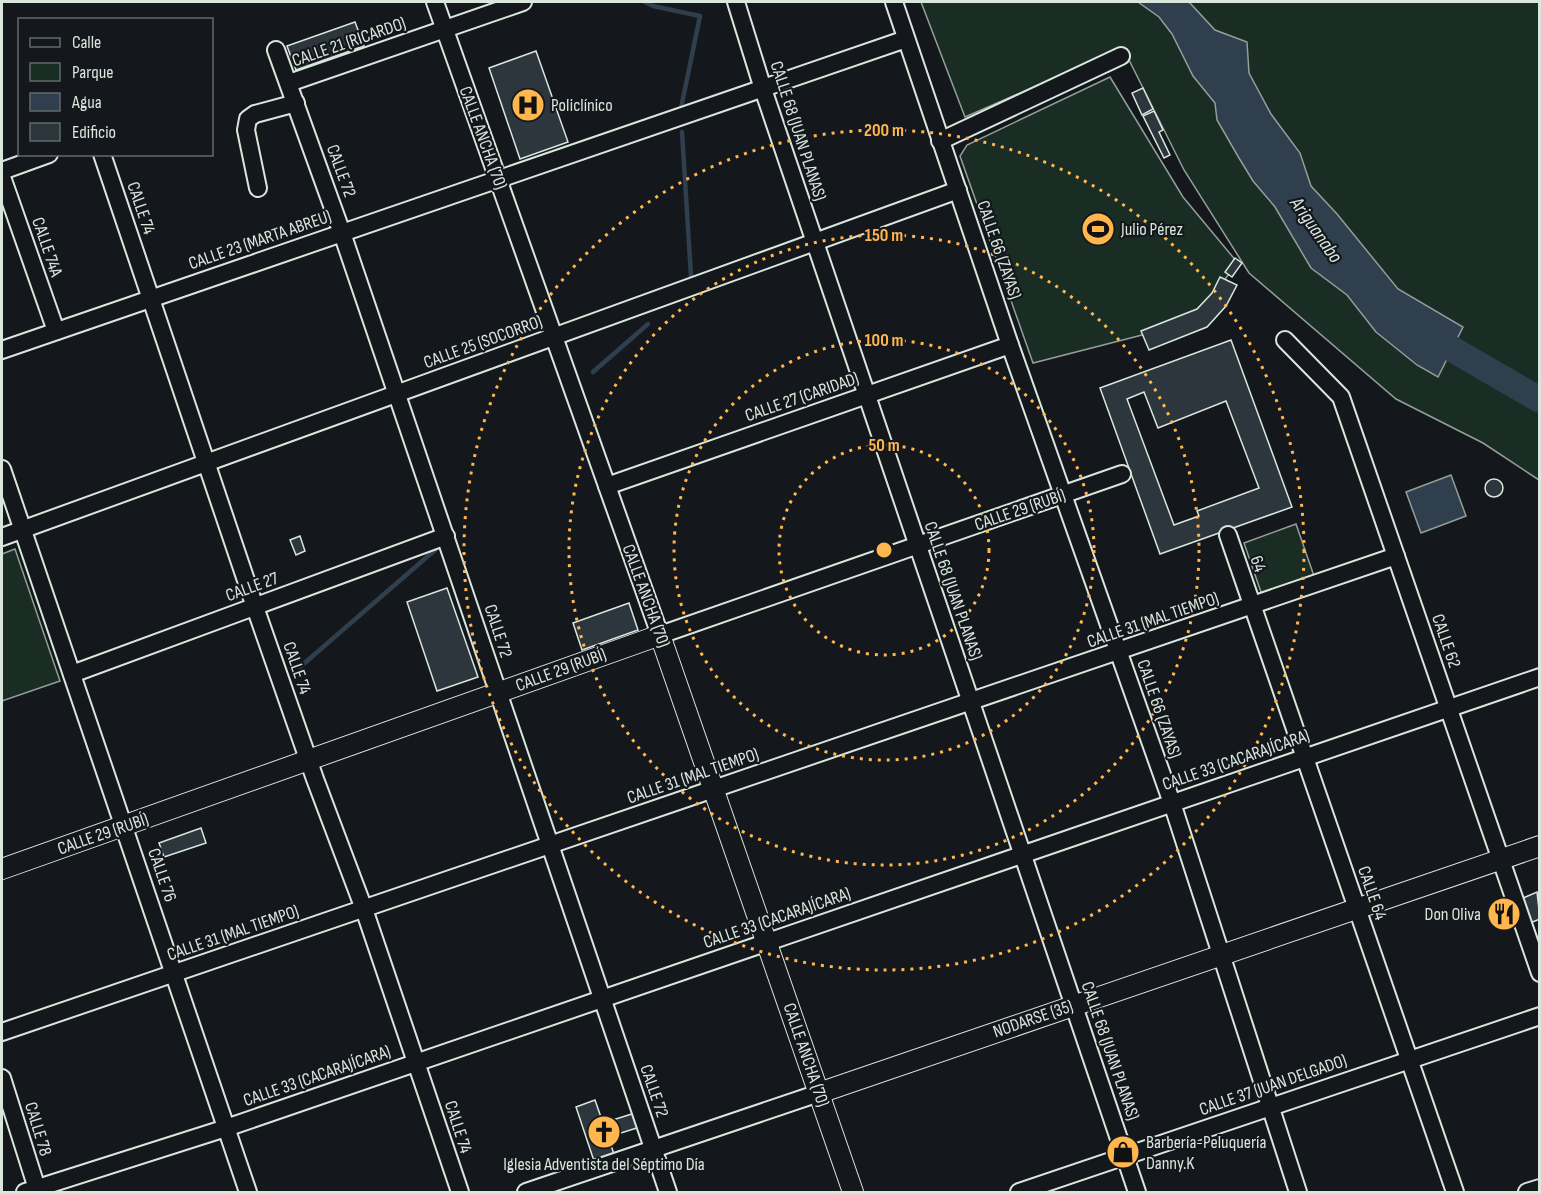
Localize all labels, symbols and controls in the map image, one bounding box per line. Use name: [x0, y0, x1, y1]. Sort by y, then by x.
street label: CALLE 21 (RICARDO): [289, 13, 409, 71]
legend: [18, 18, 213, 156]
text: Calle: [72, 32, 101, 53]
street label: CALLE 68 (JUAN PLANAS): [766, 59, 830, 203]
text: Parque: [72, 62, 113, 83]
street label: CALLE ANCHA (70): [455, 84, 511, 192]
hospital icon: Policlínico: [510, 87, 546, 123]
text: Agua: [71, 92, 102, 113]
place label: Policlínico: [551, 95, 613, 116]
text: 200 m: [864, 120, 904, 141]
text: Edificio: [72, 122, 116, 143]
street label: CALLE 72: [322, 142, 360, 200]
street label: CALLE 74: [122, 179, 160, 237]
water label: Ariguanabo: [1284, 192, 1347, 268]
street label: CALLE 66 (ZAYAS): [972, 198, 1026, 302]
street label: CALLE 23 (MARTA ABREU): [186, 206, 334, 274]
sports icon: Julio Pérez: [1080, 211, 1116, 247]
street label: CALLE 74A: [27, 214, 67, 280]
place label: Julio Pérez: [1120, 219, 1184, 240]
text: 150 m: [865, 225, 903, 246]
street label: CALLE 25 (SOCORRO): [421, 311, 545, 373]
text: 100 m: [865, 330, 904, 351]
street label: CALLE 27 (CARIDAD): [742, 368, 862, 426]
text: 50 m: [868, 435, 900, 456]
street label: CALLE 29 (RUBÍ): [972, 485, 1068, 535]
street label: CALLE 68 (JUAN PLANAS): [919, 519, 987, 663]
centre of rings: [874, 540, 894, 560]
street label: CALLE ANCHA (70): [618, 542, 674, 650]
street label: 64: [1246, 553, 1271, 575]
street label: CALLE 27: [223, 568, 282, 606]
street label: CALLE 31 (MAL TIEMPO): [1084, 588, 1222, 652]
street label: CALLE 72: [480, 602, 516, 660]
street label: CALLE 62: [1427, 611, 1465, 671]
street label: CALLE 74: [278, 639, 316, 697]
street label: CALLE 29 (RUBÍ): [513, 644, 609, 696]
street label: CALLE 66 (ZAYAS): [1132, 657, 1186, 761]
street label: CALLE 33 (CACARAJÍCARA): [1160, 725, 1312, 795]
street label: CALLE 31 (MAL TIEMPO): [624, 744, 762, 808]
street label: CALLE 29 (RUBÍ): [55, 809, 151, 859]
street label: CALLE 76: [143, 846, 181, 905]
street label: CALLE 64: [1353, 863, 1391, 923]
street label: CALLE 33 (CACARAJÍCARA): [701, 883, 853, 953]
restaurant icon: Don Oliva: [1486, 896, 1522, 932]
street label: CALLE 31 (MAL TIEMPO): [164, 901, 302, 965]
place label: Don Oliva: [1425, 904, 1481, 925]
street label: CALLE 68 (JUAN PLANAS): [1076, 979, 1144, 1123]
street label: NODARSE (35): [990, 996, 1076, 1042]
street label: CALLE ANCHA (70): [778, 1000, 834, 1110]
street label: CALLE 33 (CACARAJÍCARA): [241, 1041, 393, 1111]
street label: CALLE 37 (JUAN DELGADO): [1196, 1050, 1350, 1120]
street label: CALLE 72: [635, 1062, 673, 1120]
street label: CALLE 74: [440, 1098, 476, 1156]
street label: CALLE 78: [20, 1100, 56, 1159]
church icon: Iglesia Adventista del Séptimo Día: [586, 1114, 622, 1150]
place label: Barbería-Peluquería Danny.K: [1146, 1132, 1266, 1174]
shop icon: Barbería-Peluquería Danny.K: [1105, 1134, 1141, 1170]
place label: Iglesia Adventista del Séptimo Día: [503, 1154, 705, 1175]

